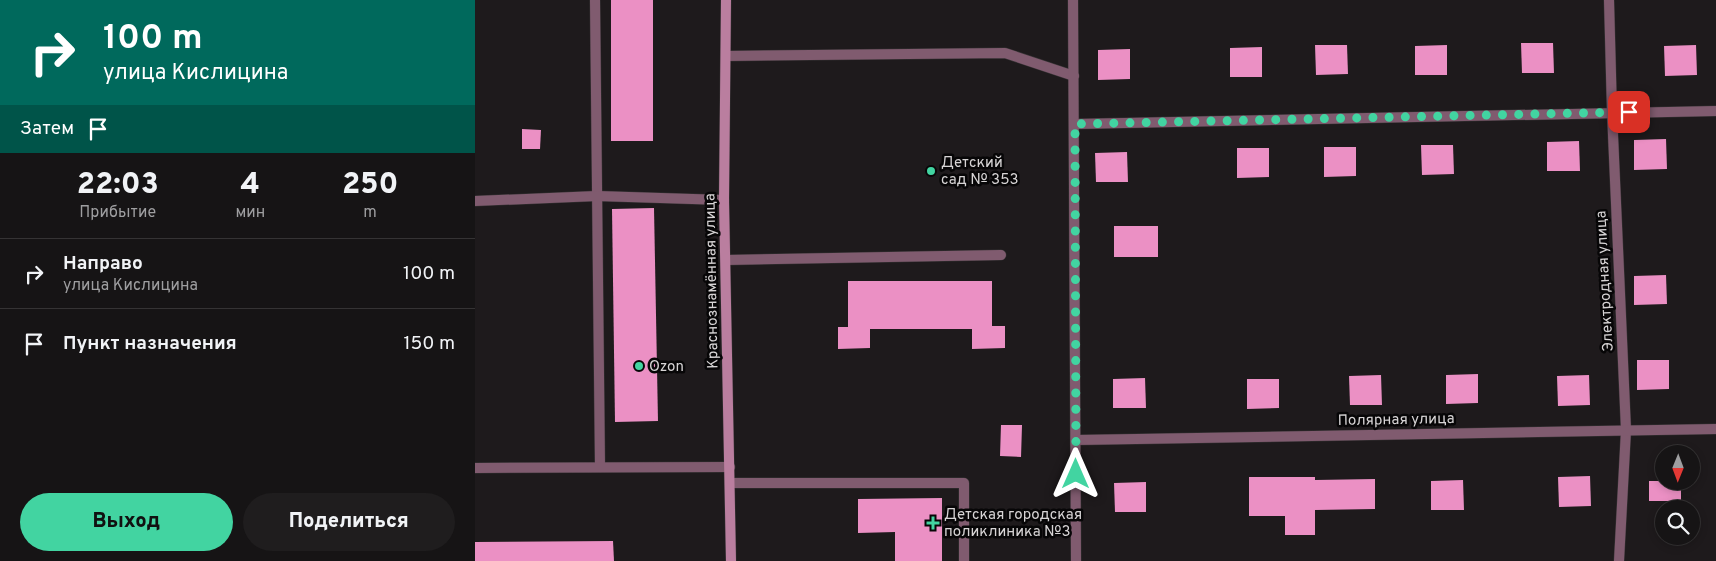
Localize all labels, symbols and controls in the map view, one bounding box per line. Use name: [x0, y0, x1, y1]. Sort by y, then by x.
text: 100 m: [103, 17, 203, 61]
icon: right: [20, 20, 85, 85]
text: улица Кислицина: [103, 60, 288, 87]
pin: [1608, 91, 1650, 133]
icon: arrive: [1615, 98, 1643, 126]
icon: arrive: [84, 115, 112, 143]
text: Затем: [20, 117, 74, 141]
place label: Детский сад № 353: [941, 154, 1019, 190]
marker: Детский сад № 353: [925, 165, 937, 177]
text: 22:03: [77, 167, 159, 204]
text: 4: [241, 167, 260, 204]
text: 250: [342, 167, 398, 204]
street label: Краснознамённая улица: [701, 193, 724, 369]
text: Прибытие: [79, 203, 156, 223]
text: мин: [235, 203, 265, 223]
text: m: [363, 203, 377, 223]
street label: Электродная улица: [1592, 210, 1619, 352]
text: Направо: [63, 252, 143, 276]
icon: right: [20, 260, 48, 288]
text: 100 m: [403, 262, 455, 286]
text: улица Кислицина: [63, 276, 198, 296]
icon: arrive: [20, 330, 48, 358]
text: Пункт назначения: [63, 332, 237, 356]
text: 150 m: [403, 332, 455, 356]
place label: Ozon: [649, 358, 684, 377]
marker: Ozon: [633, 360, 645, 372]
street label: Полярная улица: [1337, 410, 1455, 431]
north arrow: [1655, 445, 1700, 490]
map controls: [1655, 445, 1700, 545]
position arrow: [1049, 447, 1101, 499]
button: Выход: [20, 493, 233, 551]
button: Поделиться: [243, 493, 455, 551]
button: search: [1655, 500, 1700, 545]
place label: Детская городская поликлиника №3: [944, 506, 1082, 542]
marker: Детская городская поликлиника №3: [926, 516, 940, 530]

